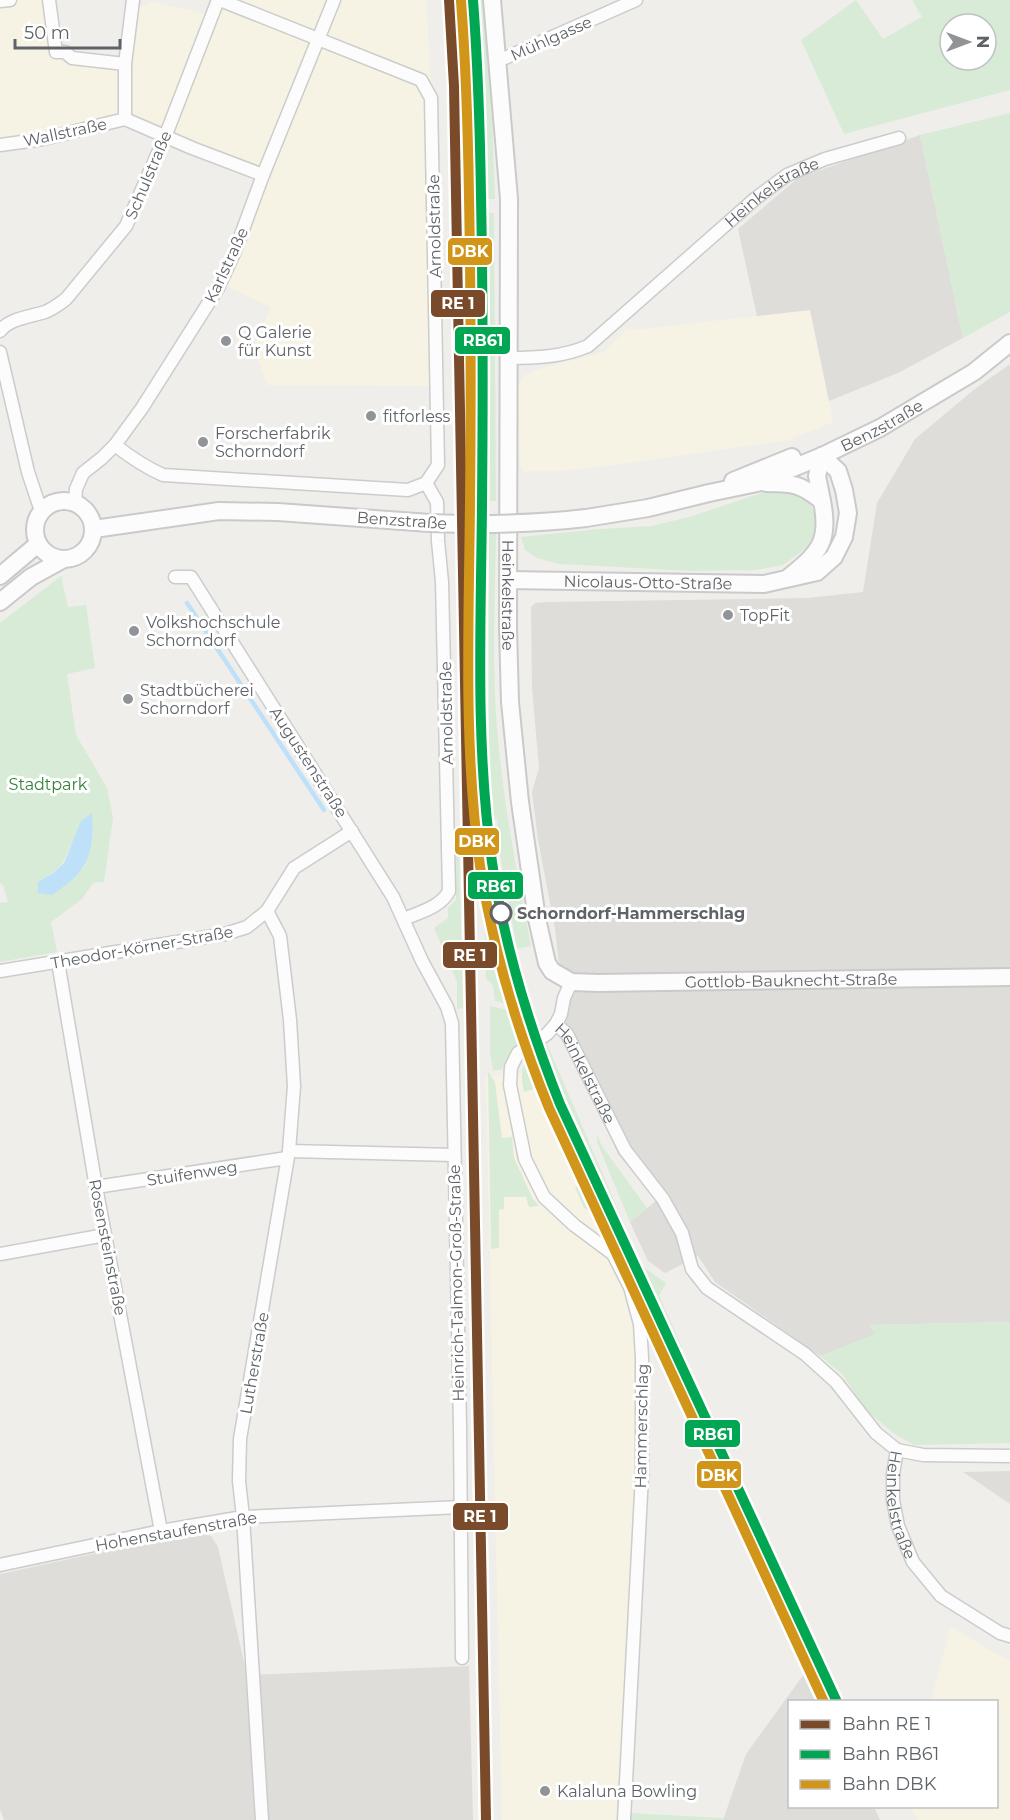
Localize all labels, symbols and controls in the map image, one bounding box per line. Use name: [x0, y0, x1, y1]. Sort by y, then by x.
scale bar: [15, 12, 120, 50]
street label: Mühlgasse: [508, 12, 595, 65]
north arrow: [938, 12, 998, 72]
text: 50 m: [24, 22, 70, 44]
text: N: [973, 36, 992, 48]
street label: Wallstraße: [22, 114, 109, 151]
street label: Schulstraße: [121, 128, 176, 222]
street label: Heinkelstraße: [721, 154, 822, 231]
street label: Arnoldstraße: [424, 174, 445, 278]
street label: Karlstraße: [201, 224, 252, 306]
line badge: DBK: [447, 237, 493, 266]
text: DBK: [451, 242, 490, 261]
line badge: RE 1: [430, 289, 486, 318]
text: RE 1: [441, 294, 475, 313]
place label: Q Galerie für Kunst: [238, 323, 312, 360]
line badge: RB61: [454, 326, 511, 355]
text: RB61: [463, 331, 503, 350]
marker: Q Galerie für Kunst: [219, 334, 233, 348]
street label: Benzstraße: [838, 396, 926, 456]
place label: fitforless: [383, 407, 451, 426]
marker: fitforless: [364, 409, 378, 423]
place label: Forscherfabrik Schorndorf: [215, 424, 331, 461]
marker: Forscherfabrik Schorndorf: [196, 435, 210, 449]
street label: Benzstraße: [356, 508, 448, 533]
street label: Heinkelstraße: [498, 540, 518, 651]
street label: Nicolaus-Otto-Straße: [563, 572, 733, 594]
place label: TopFit: [740, 606, 790, 625]
marker: TopFit: [721, 608, 735, 622]
place label: Volkshochschule Schorndorf: [146, 613, 281, 650]
marker: Volkshochschule Schorndorf: [127, 624, 141, 638]
street label: Arnoldstraße: [436, 661, 457, 765]
place label: Stadtbücherei Schorndorf: [140, 681, 254, 718]
marker: Stadtbücherei Schorndorf: [121, 692, 135, 706]
street label: Augustenstraße: [266, 703, 351, 821]
park label: Stadtpark: [9, 775, 88, 794]
line badge: DBK: [454, 827, 500, 856]
text: DBK: [458, 832, 497, 851]
line badge: RB61: [467, 871, 524, 900]
text: RB61: [476, 877, 516, 896]
marker: Schorndorf-Hammerschlag: [490, 902, 512, 924]
place label: Schorndorf-Hammerschlag: [517, 904, 745, 923]
street label: Theodor-Körner-Straße: [49, 922, 235, 973]
line badge: RE 1: [442, 941, 498, 969]
text: RE 1: [453, 946, 487, 965]
street label: Gottlob-Bauknecht-Straße: [684, 970, 898, 992]
street label: Heinkelstraße: [551, 1019, 619, 1127]
street label: Stuifenweg: [145, 1157, 239, 1190]
street label: Heinrich-Talmon-Groß-Straße: [445, 1164, 468, 1402]
street label: Rosensteinstraße: [85, 1177, 130, 1317]
street label: Lutherstraße: [236, 1311, 273, 1416]
street label: Hammerschlag: [631, 1364, 652, 1489]
line badge: RB61: [684, 1419, 741, 1448]
text: RB61: [693, 1425, 733, 1444]
street label: Heinkelstraße: [883, 1449, 920, 1562]
line badge: DBK: [696, 1460, 742, 1489]
text: DBK: [700, 1466, 739, 1485]
line badge: RE 1: [452, 1502, 509, 1531]
text: RE 1: [463, 1507, 497, 1526]
street label: Hohenstaufenstraße: [94, 1508, 259, 1555]
legend: [788, 1700, 998, 1808]
text: Bahn RE 1: [842, 1713, 932, 1735]
text: Bahn RB61: [842, 1743, 939, 1765]
text: Bahn DBK: [842, 1773, 937, 1795]
place label: Kalaluna Bowling: [557, 1782, 697, 1801]
marker: Kalaluna Bowling: [538, 1784, 552, 1798]

